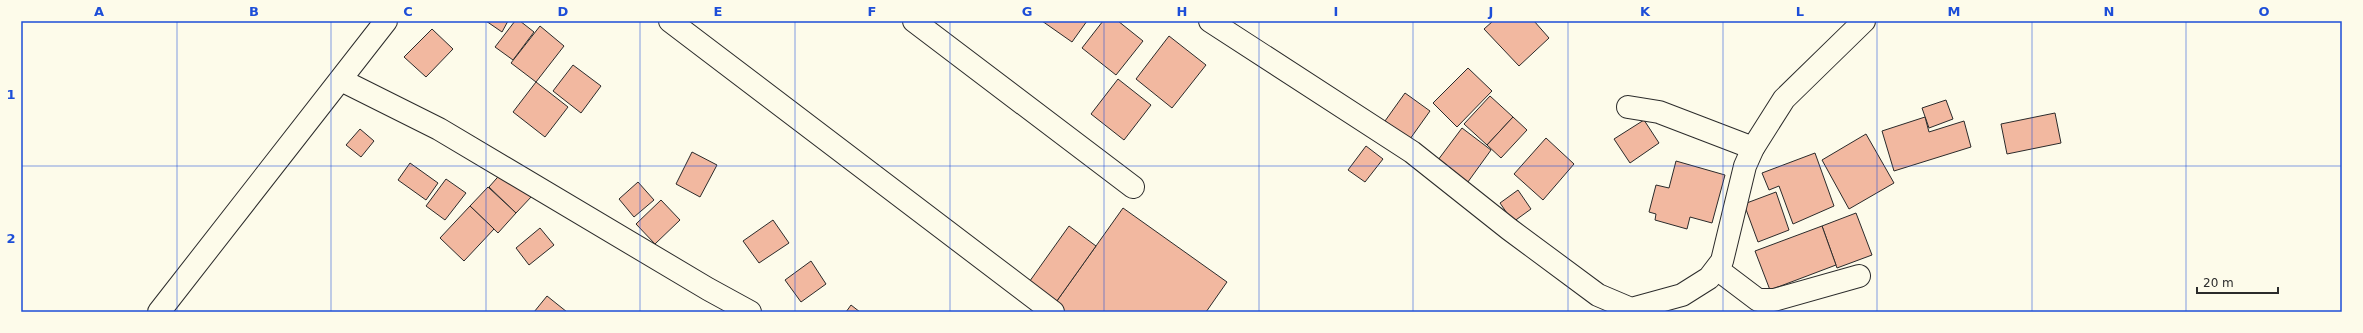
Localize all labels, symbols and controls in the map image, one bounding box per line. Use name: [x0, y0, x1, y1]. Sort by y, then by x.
text: A: [94, 4, 104, 19]
text: B: [249, 4, 259, 19]
text: C: [403, 4, 413, 19]
text: D: [558, 4, 569, 19]
text: E: [714, 4, 722, 19]
text: F: [868, 4, 876, 19]
text: G: [1022, 4, 1032, 19]
text: H: [1177, 4, 1187, 19]
text: I: [1334, 4, 1338, 19]
text: J: [1488, 4, 1493, 19]
text: K: [1640, 4, 1651, 19]
text: L: [1796, 4, 1804, 19]
text: M: [1948, 4, 1960, 19]
text: N: [2104, 4, 2114, 19]
text: O: [2258, 4, 2270, 19]
text: 1: [6, 87, 16, 102]
text: 2: [6, 231, 16, 246]
scale bar: [2197, 269, 2278, 295]
text: 20 m: [2203, 276, 2234, 290]

